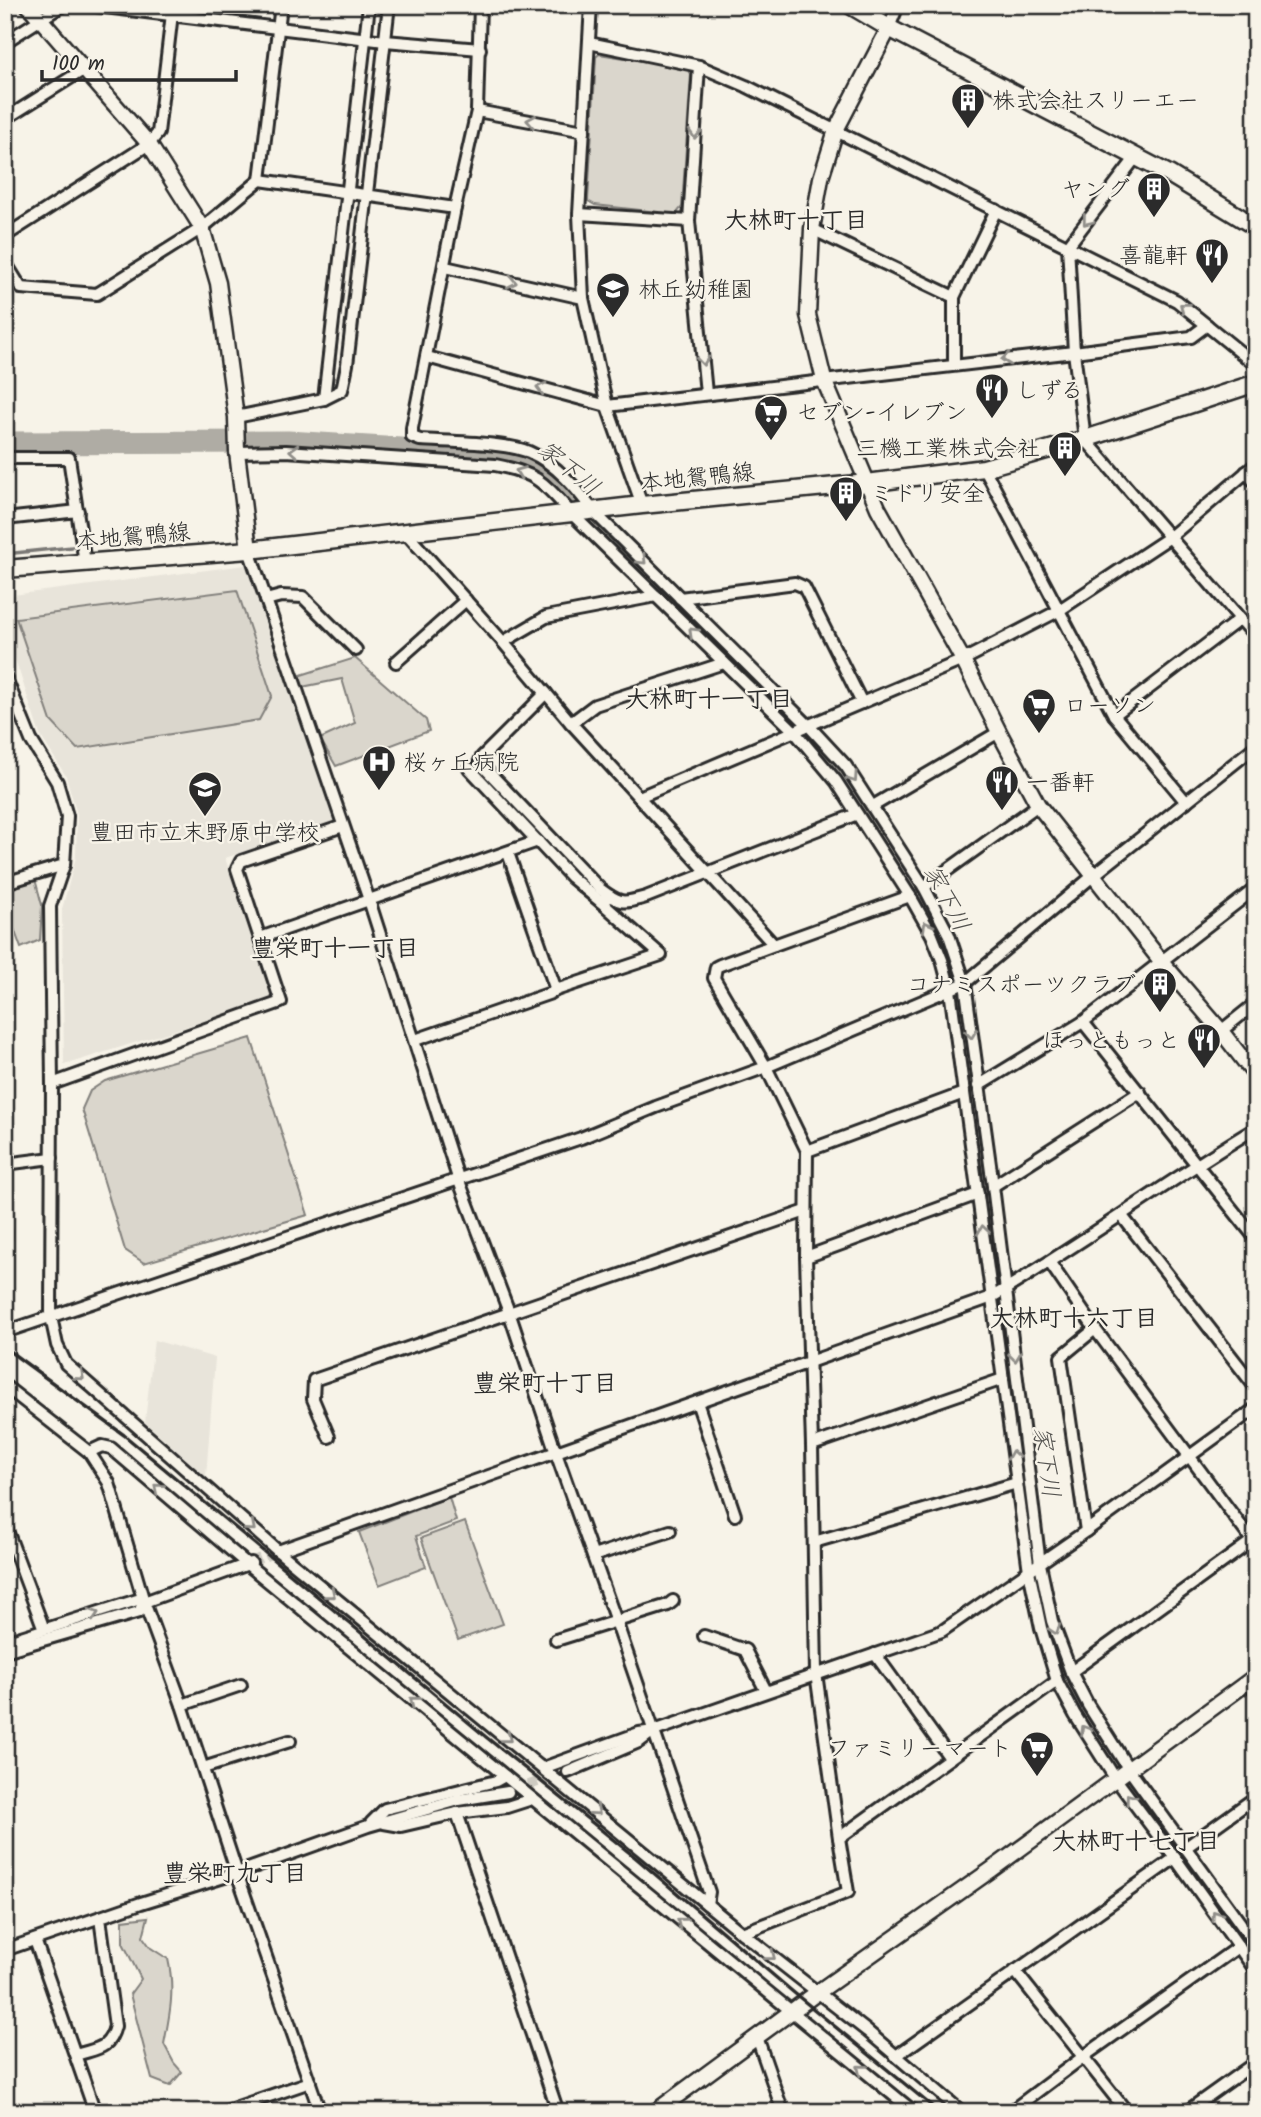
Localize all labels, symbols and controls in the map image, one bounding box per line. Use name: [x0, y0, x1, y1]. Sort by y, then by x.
scale bar: [42, 38, 236, 82]
text: 100 m: [52, 48, 105, 81]
building icon: 株式会社スリーエー: [949, 81, 987, 130]
place label: 株式会社スリーエー: [992, 84, 1199, 120]
one-way arrow: [525, 114, 536, 129]
one-way arrow: [688, 129, 703, 140]
building icon: ヤング: [1135, 170, 1173, 219]
place label: ヤング: [1061, 173, 1130, 209]
district label: 大林町十丁目: [724, 202, 868, 241]
one-way arrow: [1083, 213, 1096, 226]
restaurant icon: 喜龍軒: [1193, 236, 1231, 285]
place label: 喜龍軒: [1119, 239, 1188, 275]
school or university icon: 林丘幼稚園: [594, 270, 632, 319]
one-way arrow: [506, 273, 518, 288]
place label: 林丘幼稚園: [638, 273, 753, 309]
one-way arrow: [1179, 302, 1192, 315]
one-way arrow: [1000, 352, 1012, 367]
one-way arrow: [695, 355, 710, 366]
restaurant icon: しずる: [973, 371, 1011, 420]
place label: しずる: [1016, 374, 1084, 410]
one-way arrow: [536, 382, 548, 396]
supermarket icon: セブン-イレブン: [752, 393, 790, 442]
place label: セブン-イレブン: [796, 396, 968, 432]
building icon: 三機工業株式会社: [1046, 429, 1084, 478]
water label: 家下川: [528, 431, 608, 507]
place label: 三機工業株式会社: [856, 432, 1040, 468]
one-way arrow: [289, 444, 300, 459]
street label: 本地鴛鴨線: [638, 455, 756, 503]
one-way arrow: [515, 466, 527, 480]
building icon: ミドリ安全: [827, 474, 865, 523]
place label: ミドリ安全: [870, 477, 985, 513]
street label: 本地鴛鴨線: [74, 515, 192, 561]
one-way arrow: [634, 552, 647, 565]
one-way arrow: [688, 628, 701, 641]
district label: 大林町十一丁目: [625, 681, 793, 720]
supermarket icon: ローソン: [1020, 686, 1058, 735]
place label: ローソン: [1064, 689, 1156, 725]
hospital icon: 桜ヶ丘病院: [360, 743, 398, 792]
place label: 桜ヶ丘病院: [404, 746, 519, 782]
restaurant icon: 一番軒: [983, 763, 1021, 812]
place label: 一番軒: [1026, 766, 1095, 802]
school or university icon: 豊田市立末野原中学校: [186, 769, 224, 818]
one-way arrow: [845, 770, 858, 783]
place label: 豊田市立末野原中学校: [90, 816, 320, 852]
water label: 家下川: [912, 858, 980, 940]
one-way arrow: [922, 921, 935, 933]
district label: 豊栄町十一丁目: [251, 930, 419, 969]
building icon: コナミスポーツクラブ: [1141, 965, 1179, 1014]
place label: コナミスポーツクラブ: [906, 968, 1136, 1004]
restaurant icon: ほっともっと: [1185, 1021, 1223, 1070]
place label: ほっともっと: [1042, 1024, 1180, 1060]
one-way arrow: [964, 1029, 979, 1040]
one-way arrow: [975, 1224, 990, 1236]
district label: 大林町十六丁目: [990, 1300, 1158, 1339]
one-way arrow: [1007, 1351, 1022, 1362]
district label: 豊栄町十丁目: [473, 1365, 617, 1404]
one-way arrow: [72, 1368, 85, 1380]
water label: 家下川: [1021, 1424, 1070, 1501]
one-way arrow: [1006, 1449, 1021, 1461]
one-way arrow: [153, 1484, 166, 1496]
one-way arrow: [242, 1519, 255, 1531]
one-way arrow: [323, 1585, 335, 1598]
one-way arrow: [87, 1607, 99, 1622]
one-way arrow: [1047, 1624, 1061, 1636]
one-way arrow: [409, 1697, 422, 1710]
one-way arrow: [1080, 1725, 1093, 1738]
one-way arrow: [499, 1729, 511, 1742]
supermarket icon: ファミリーマート: [1018, 1729, 1056, 1778]
place label: ファミリーマート: [828, 1732, 1012, 1768]
one-way arrow: [1126, 1794, 1139, 1806]
one-way arrow: [587, 1803, 600, 1815]
district label: 大林町十七丁目: [1052, 1823, 1220, 1862]
district label: 豊栄町九丁目: [163, 1855, 307, 1894]
one-way arrow: [1212, 1910, 1224, 1923]
one-way arrow: [677, 1918, 690, 1930]
one-way arrow: [764, 1947, 776, 1960]
one-way arrow: [856, 2064, 868, 2077]

